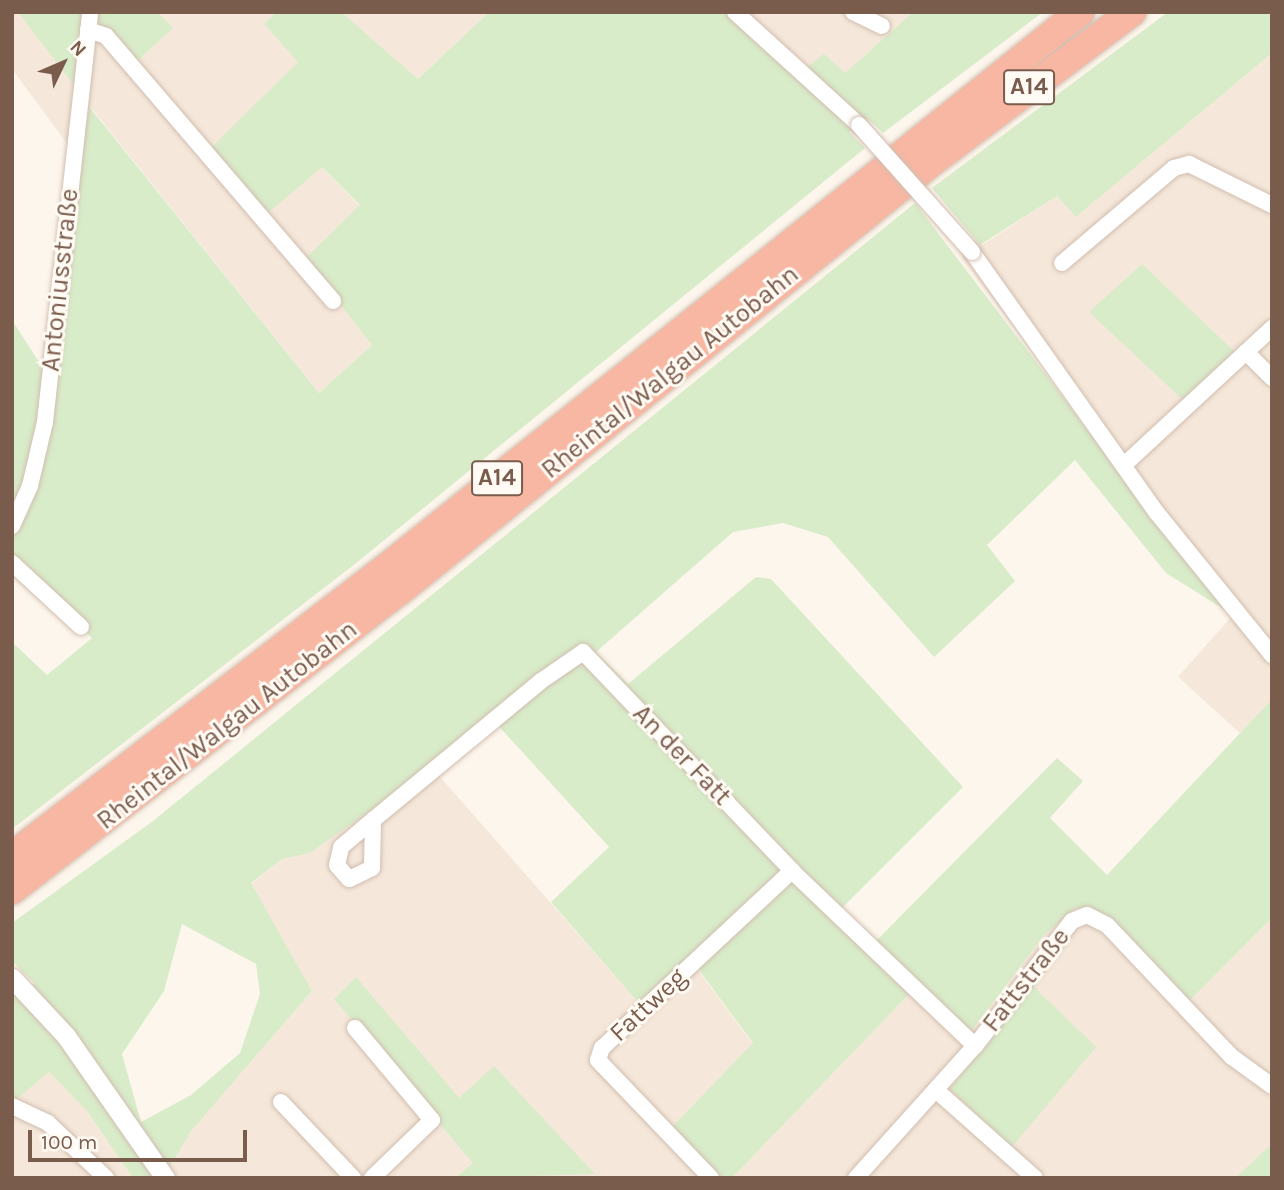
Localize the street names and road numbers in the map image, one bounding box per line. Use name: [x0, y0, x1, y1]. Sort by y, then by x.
road number: A14: [1003, 66, 1055, 108]
street label: Antoniusstraße: [35, 187, 85, 373]
street label: Rheintal/Walgau Autobahn: [535, 259, 805, 485]
road number: A14: [471, 458, 523, 499]
street label: Rheintal/Walgau Autobahn: [91, 614, 363, 836]
street label: An der Fatt: [626, 698, 738, 812]
street label: Fattstraße: [976, 922, 1076, 1038]
street label: Fattweg: [603, 962, 693, 1048]

